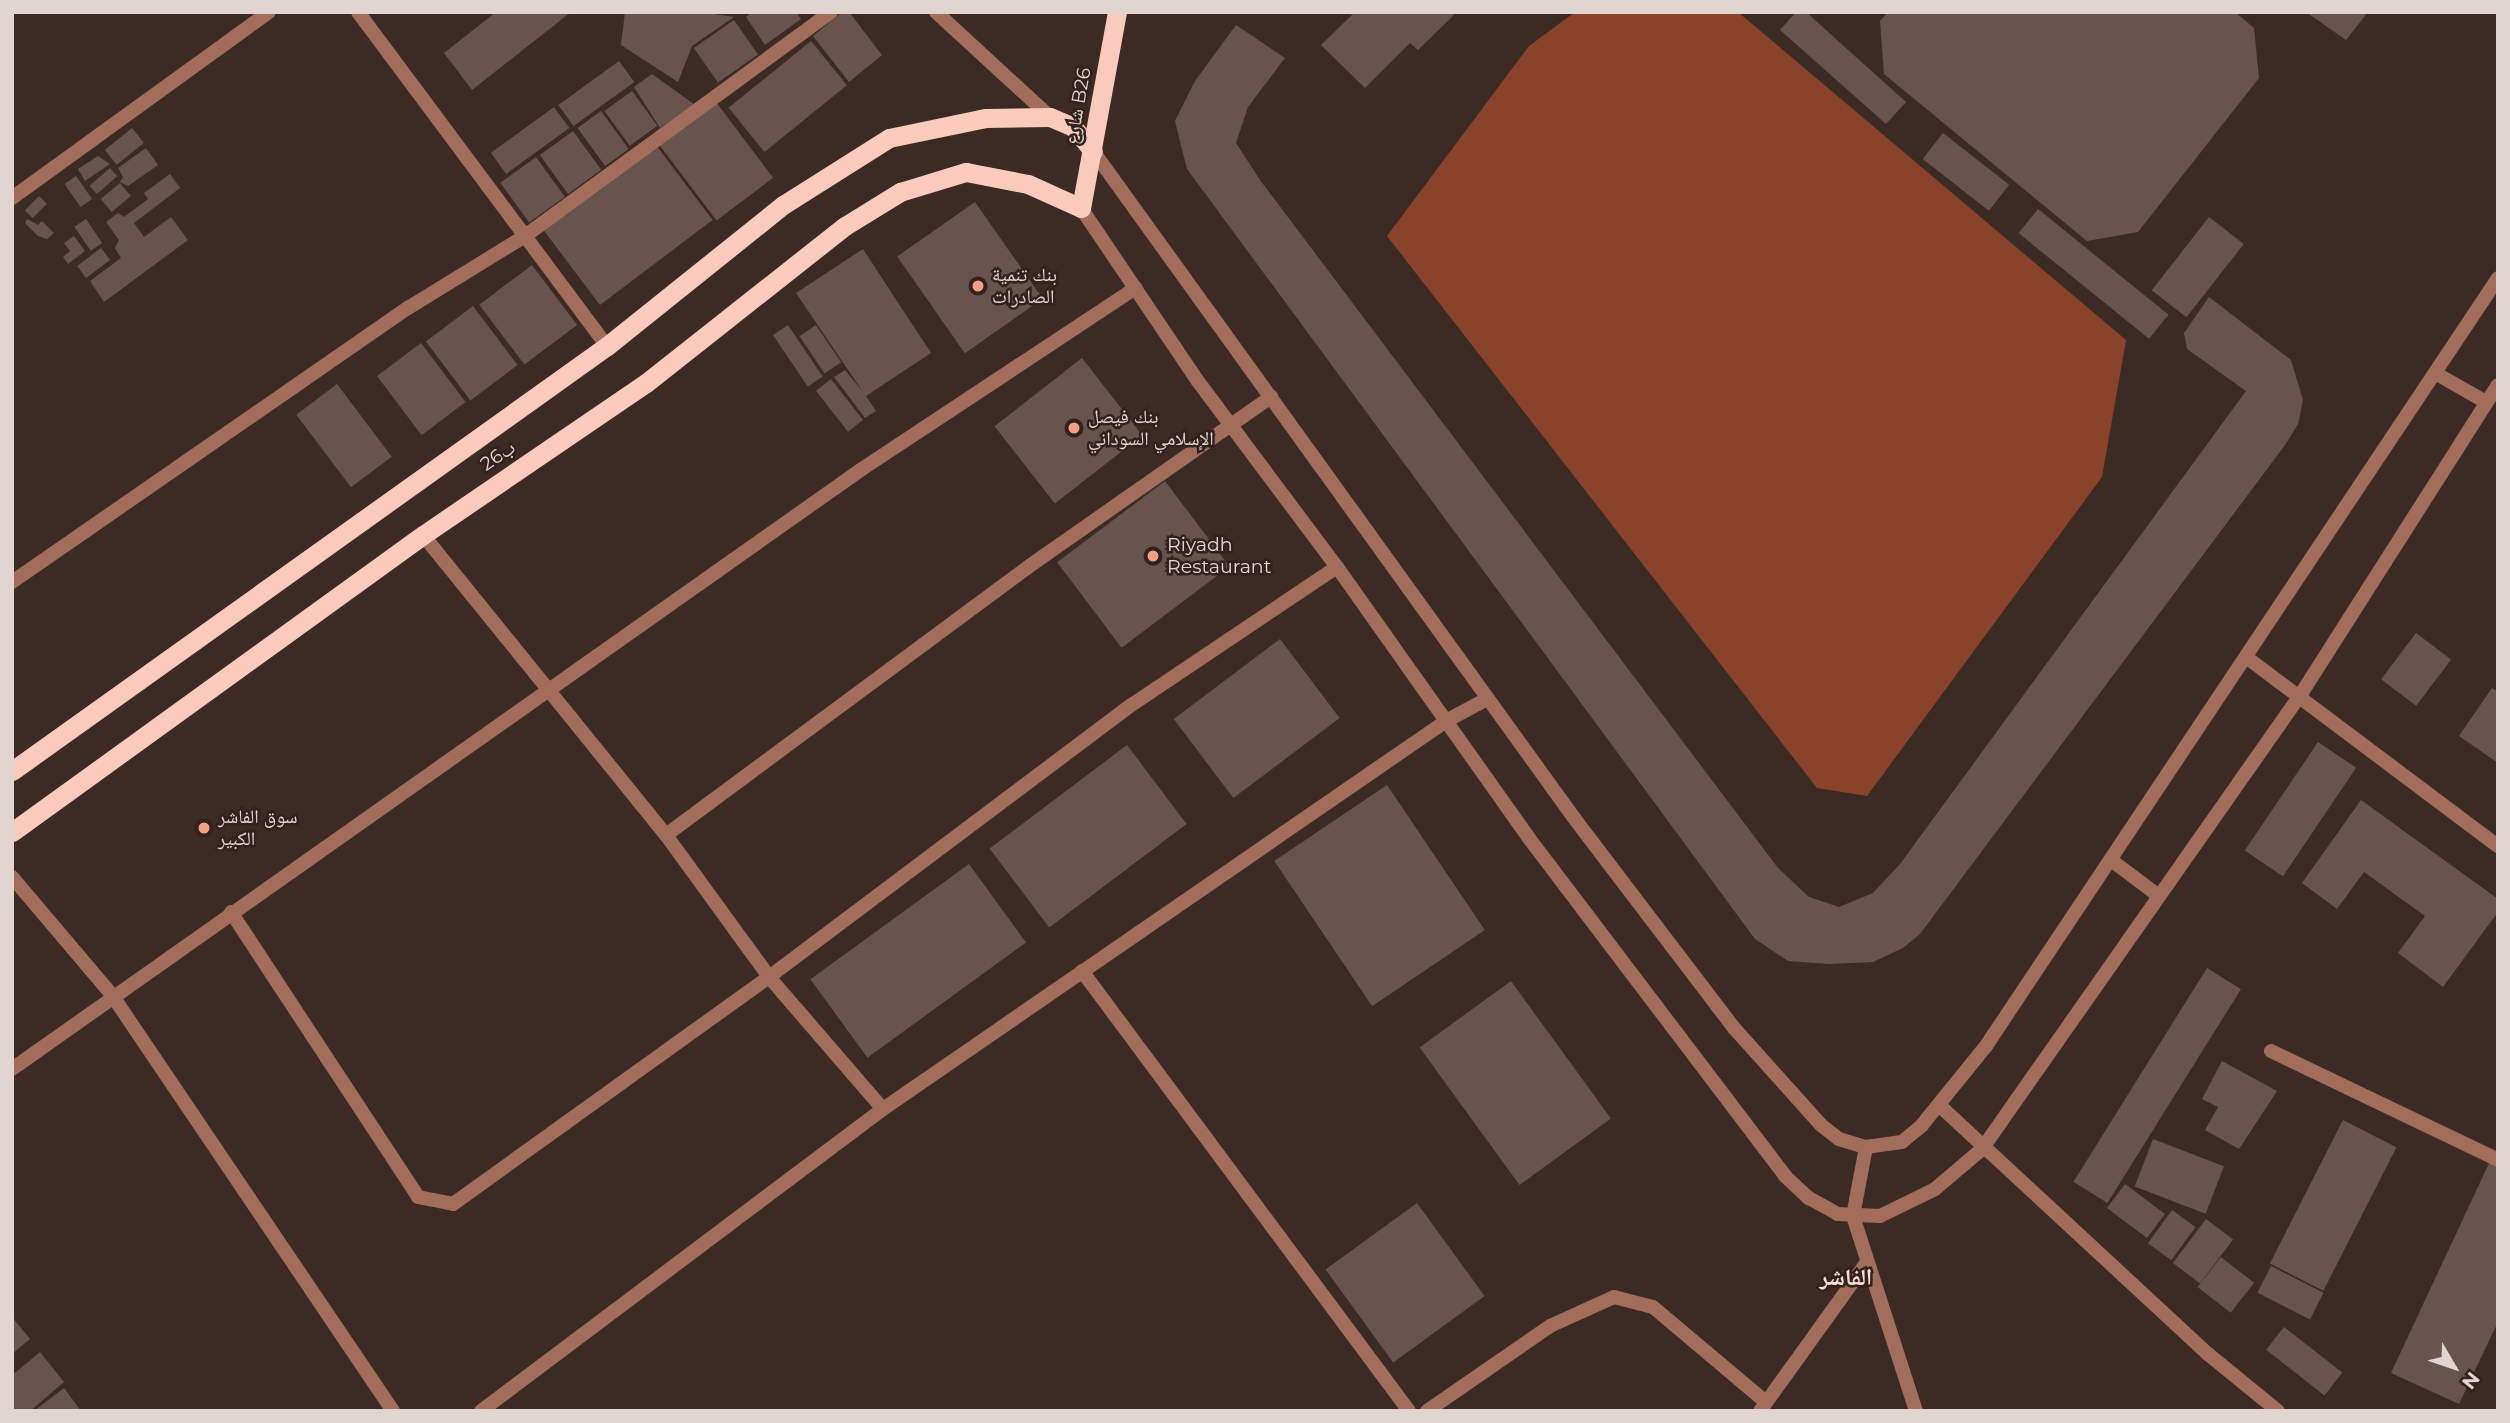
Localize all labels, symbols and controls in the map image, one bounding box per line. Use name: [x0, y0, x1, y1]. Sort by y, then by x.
street label: شارع B26: [1060, 66, 1096, 146]
place label: بنك تنمية الصادرات: [992, 264, 1057, 308]
marker: بنك تنمية الصادرات: [970, 278, 986, 294]
place label: بنك فيصل الإسلامي السوداني: [1088, 406, 1214, 450]
marker: بنك فيصل الإسلامي السوداني: [1066, 420, 1082, 436]
street label: 26ب: [476, 436, 520, 476]
place label: Riyadh Restaurant: [1167, 534, 1271, 578]
marker: Riyadh Restaurant: [1145, 548, 1161, 564]
place label: سوق الفاشر الكبير: [218, 806, 298, 850]
marker: سوق الفاشر الكبير: [196, 820, 212, 836]
district label: الفاشر: [1820, 1263, 1872, 1291]
north arrow: [2419, 1332, 2489, 1402]
text: N: [2457, 1367, 2484, 1394]

